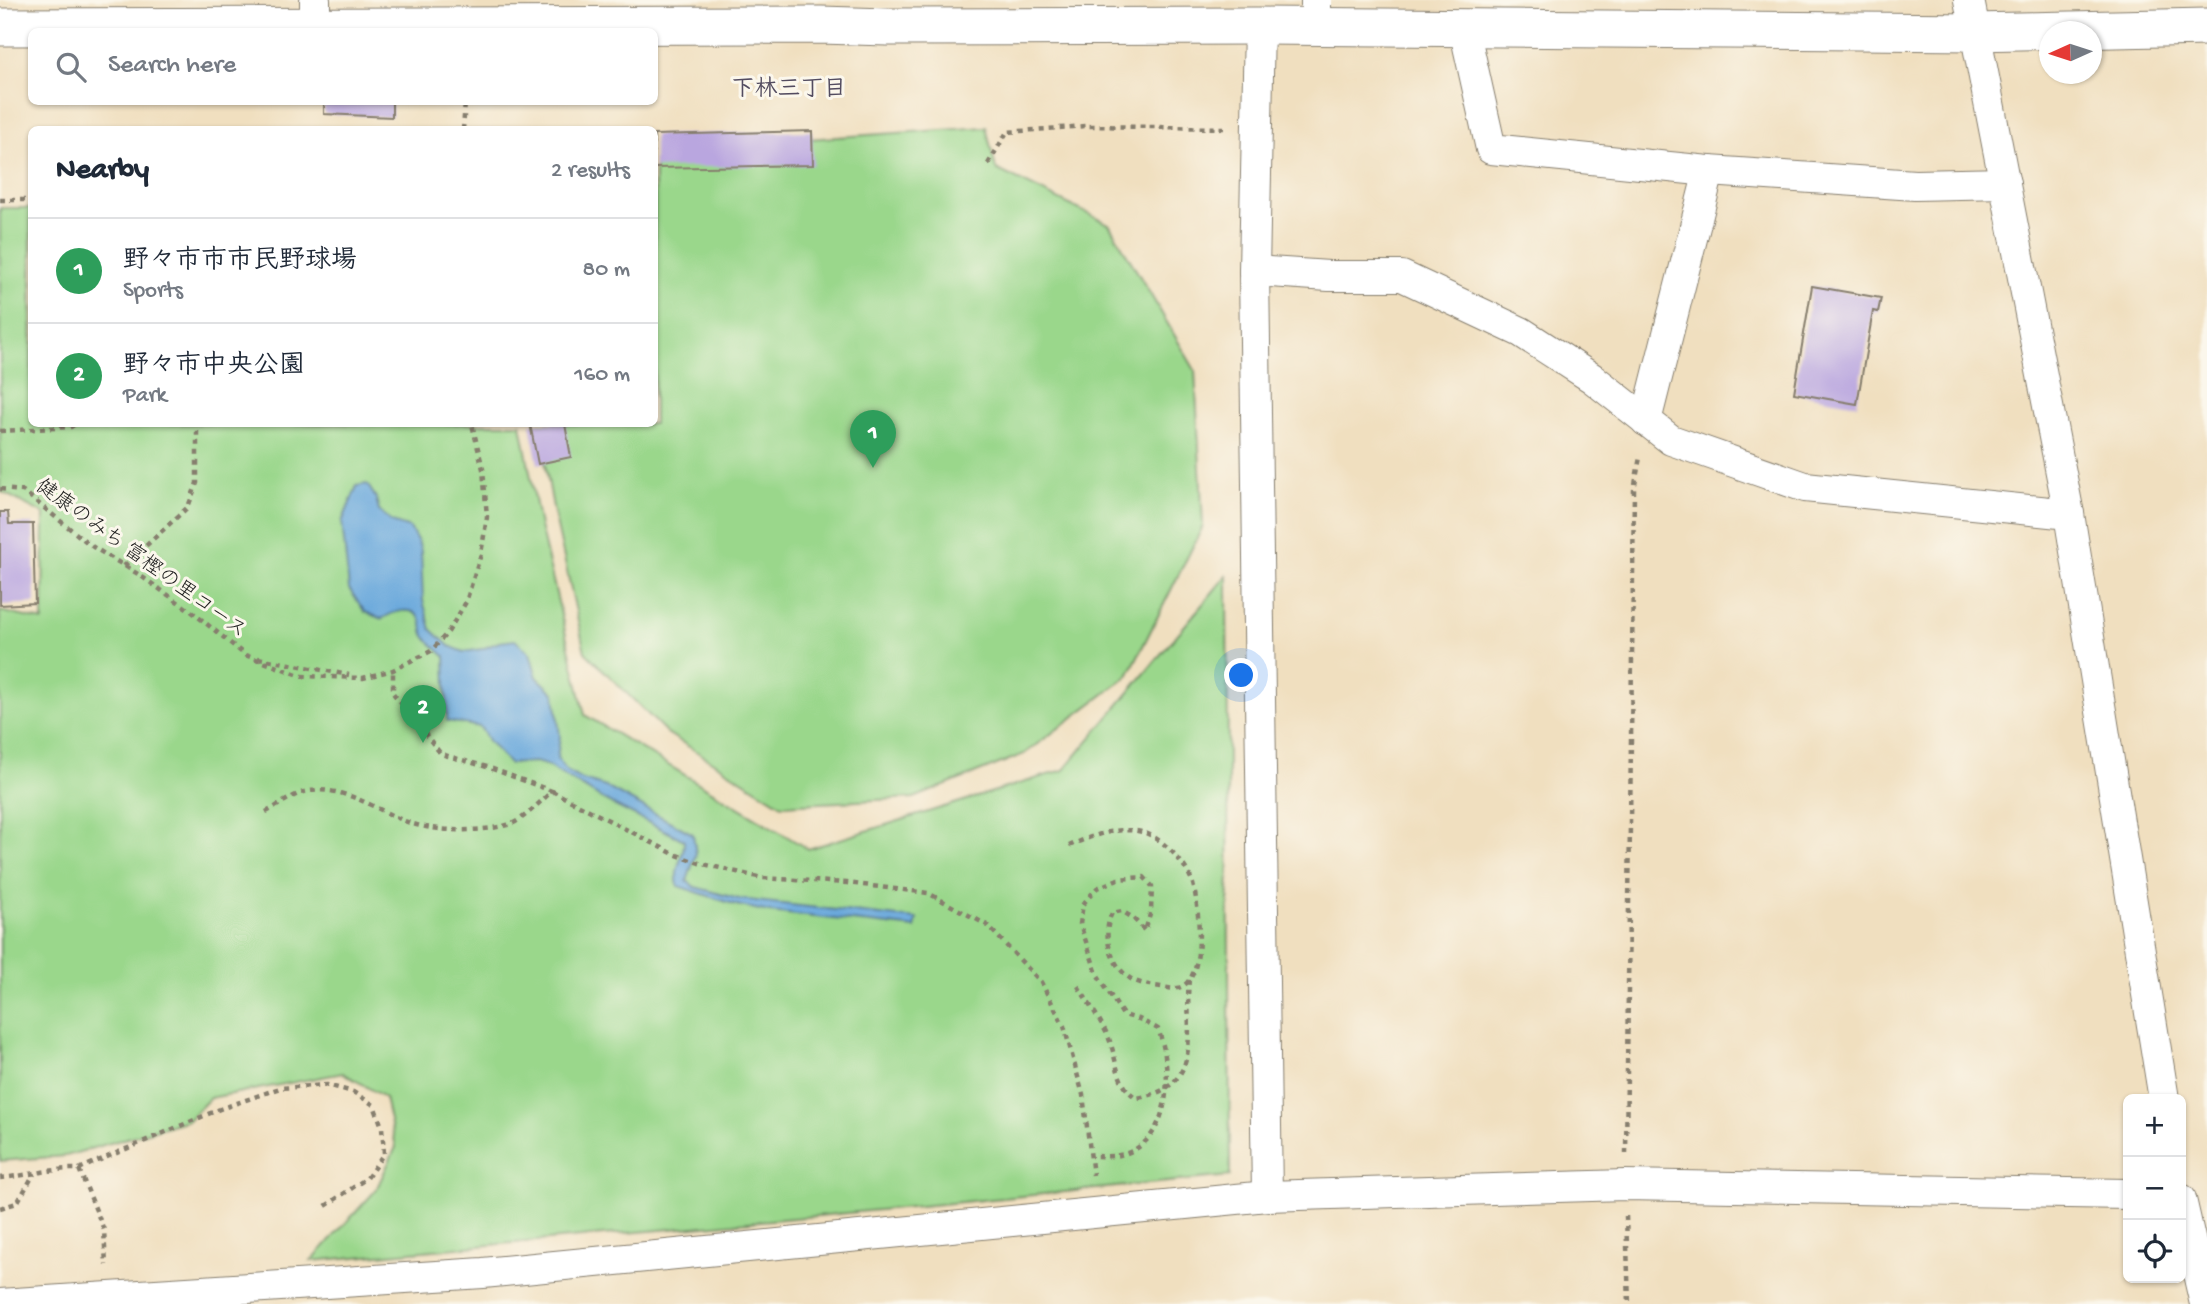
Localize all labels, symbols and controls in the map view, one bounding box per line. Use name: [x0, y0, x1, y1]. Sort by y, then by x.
north arrow: [2039, 21, 2102, 84]
search box: [28, 28, 658, 105]
icon: search: [52, 48, 90, 86]
text: Search here: [108, 51, 236, 82]
district label: 下林三丁目: [732, 76, 847, 104]
text: Nearby: [56, 154, 149, 189]
text: 2 results: [551, 158, 630, 185]
text: 野々市市市民野球場: [123, 247, 357, 278]
text: 1: [74, 257, 84, 284]
text: 80 m: [583, 257, 630, 284]
text: Sports: [123, 278, 183, 305]
text: 野々市中央公園: [123, 352, 305, 383]
text: 2: [73, 362, 85, 389]
text: 160 m: [574, 362, 630, 389]
text: Park: [123, 383, 167, 410]
pin: 1: [850, 410, 896, 468]
street label: 健康のみち 富樫の里コース: [30, 473, 252, 645]
your location: [1224, 658, 1258, 692]
pin: 2: [400, 685, 446, 743]
map controls: [2123, 1094, 2186, 1283]
button: +: [2123, 1094, 2186, 1157]
button: −: [2123, 1157, 2186, 1220]
button: locate: [2123, 1220, 2186, 1283]

